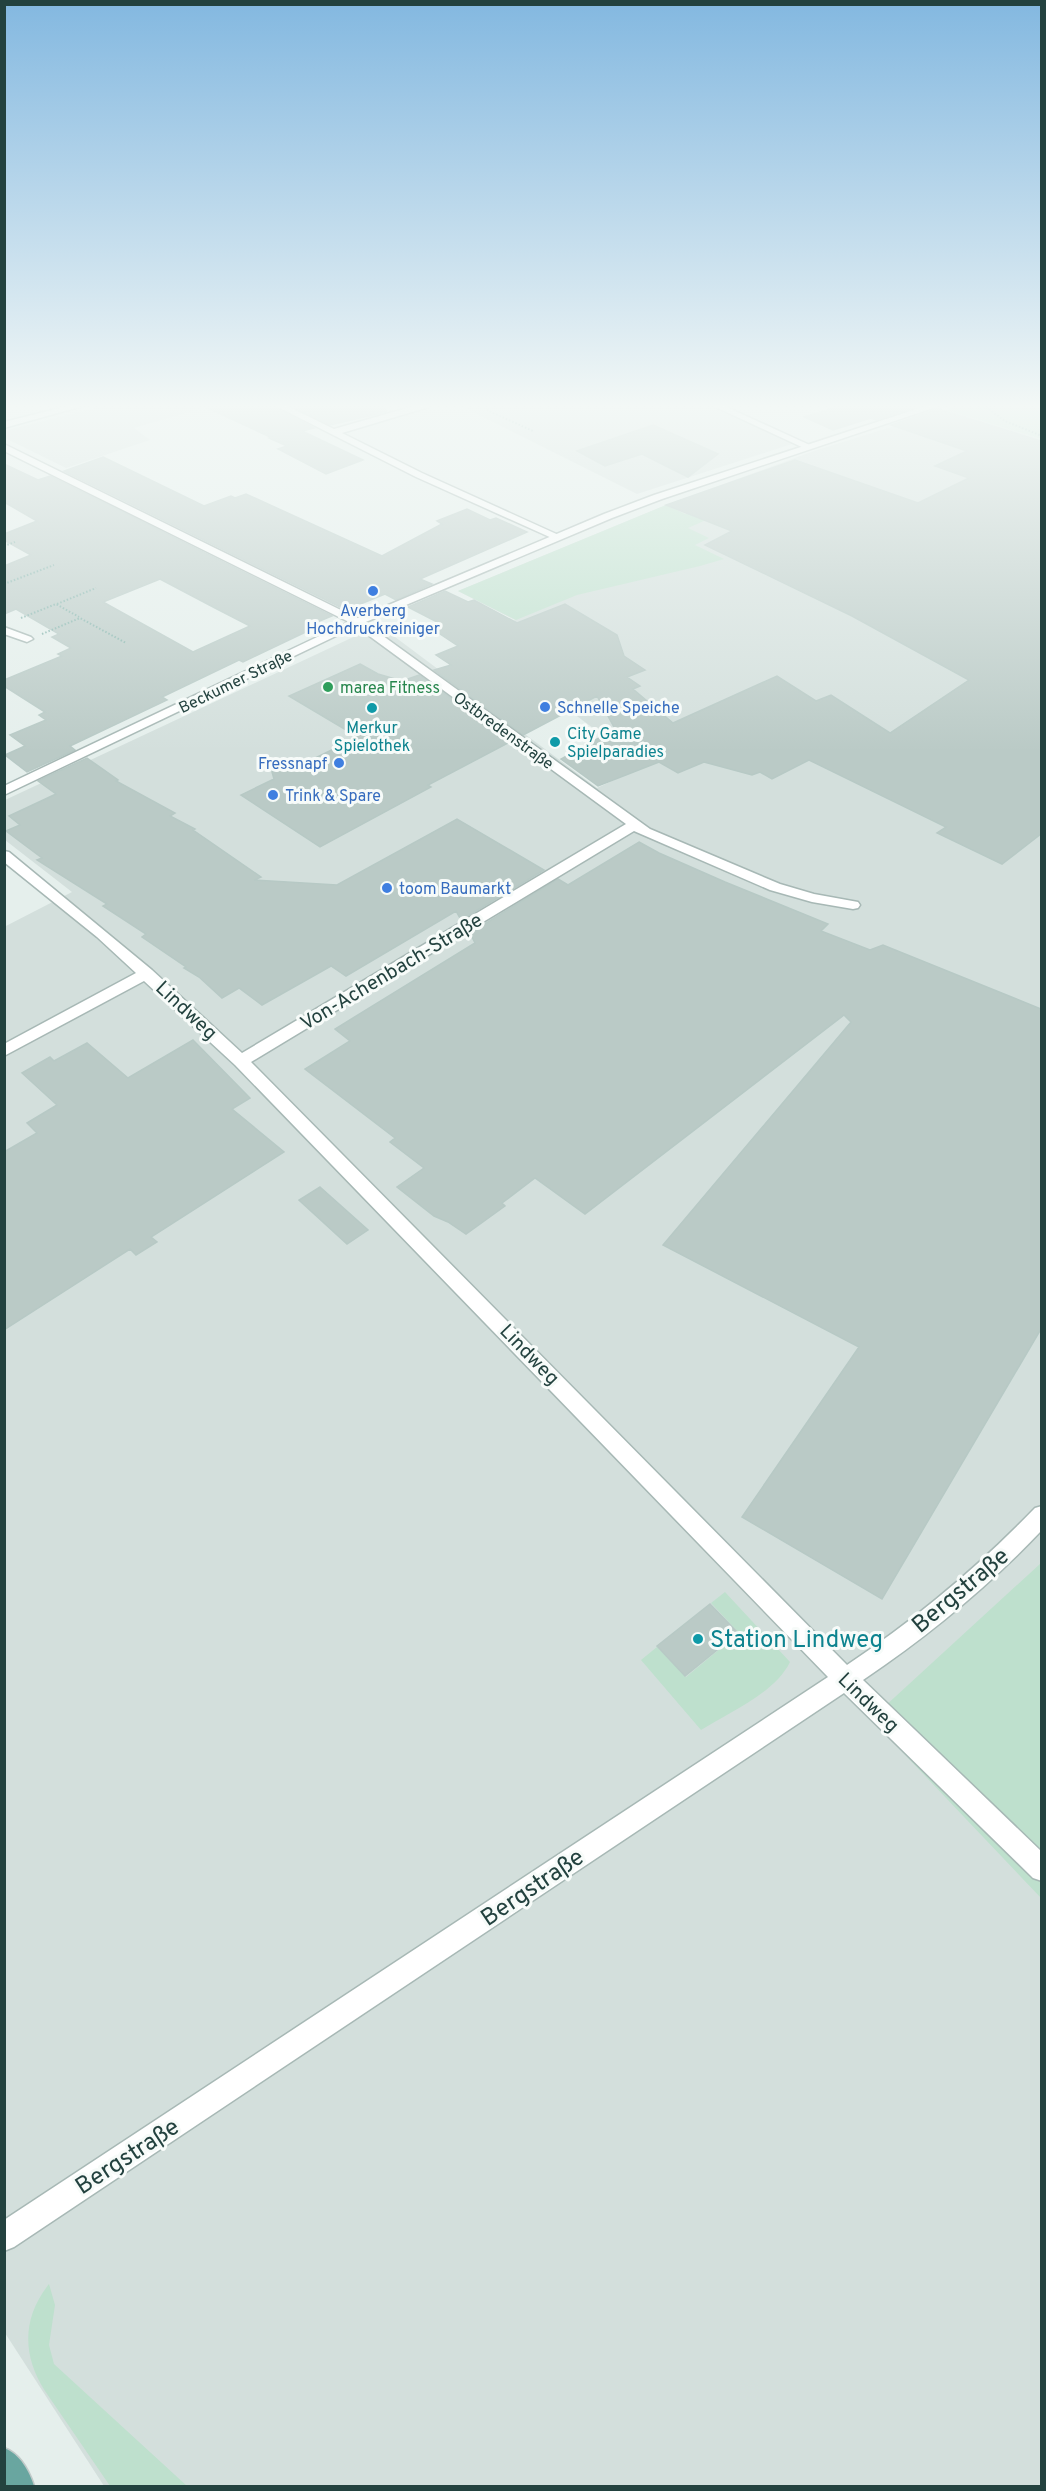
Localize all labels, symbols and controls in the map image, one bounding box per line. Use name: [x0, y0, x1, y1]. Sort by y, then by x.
marker: Averberg Hochdruckreiniger: [366, 584, 380, 598]
place label: Averberg Hochdruckreiniger: [306, 602, 440, 640]
street label: Beckumer Straße: [176, 647, 296, 719]
place label: marea Fitness: [340, 679, 440, 699]
marker: marea Fitness: [321, 680, 335, 694]
street label: Ostbredenstraße: [449, 688, 557, 775]
place label: Schnelle Speiche: [557, 699, 680, 719]
marker: Schnelle Speiche: [538, 700, 552, 714]
marker: Merkur Spielothek: [365, 701, 379, 715]
place label: Merkur Spielothek: [334, 719, 410, 757]
place label: City Game Spielparadies: [567, 725, 664, 763]
marker: City Game Spielparadies: [548, 735, 562, 749]
place label: Fressnapf: [258, 755, 328, 775]
marker: Fressnapf: [332, 756, 346, 770]
place label: Trink & Spare: [285, 787, 381, 807]
marker: Trink & Spare: [266, 788, 280, 802]
place label: toom Baumarkt: [399, 880, 511, 900]
marker: toom Baumarkt: [380, 881, 394, 895]
street label: Von-Achenbach-Straße: [296, 908, 488, 1037]
street label: Lindweg: [149, 976, 222, 1047]
street label: Lindweg: [493, 1319, 564, 1392]
street label: Bergstraße: [906, 1542, 1016, 1641]
place label: Station Lindweg: [710, 1626, 883, 1656]
marker: Station Lindweg: [691, 1632, 705, 1646]
street label: Lindweg: [831, 1668, 904, 1739]
street label: Bergstraße: [476, 1843, 590, 1934]
street label: Bergstraße: [70, 2113, 186, 2202]

